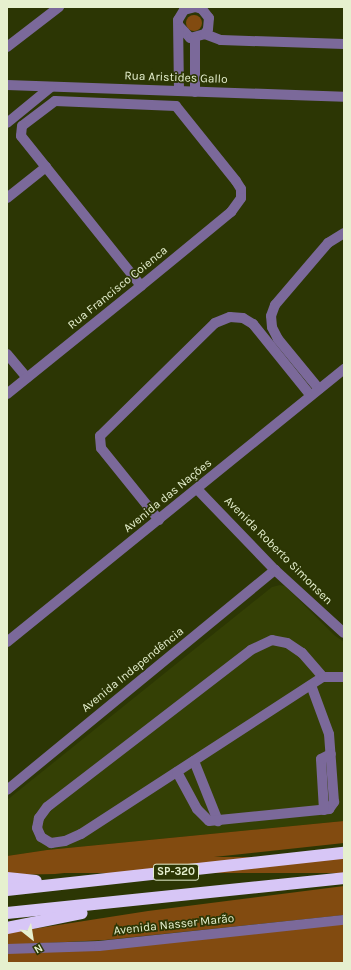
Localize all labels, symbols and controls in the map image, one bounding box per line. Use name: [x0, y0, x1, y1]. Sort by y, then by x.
street label: Rua Aristides Gallo: [124, 69, 228, 87]
street label: Rua Francisco Coienca: [65, 243, 171, 333]
street label: Avenida das Nações: [121, 456, 215, 536]
street label: Avenida Roberto Simonsen: [221, 494, 335, 608]
street label: Avenida Independência: [79, 624, 187, 716]
road number: SP-320: [153, 863, 199, 881]
street label: Avenida Nasser Marão: [113, 912, 235, 938]
north arrow: [12, 918, 52, 958]
text: N: [32, 941, 45, 956]

